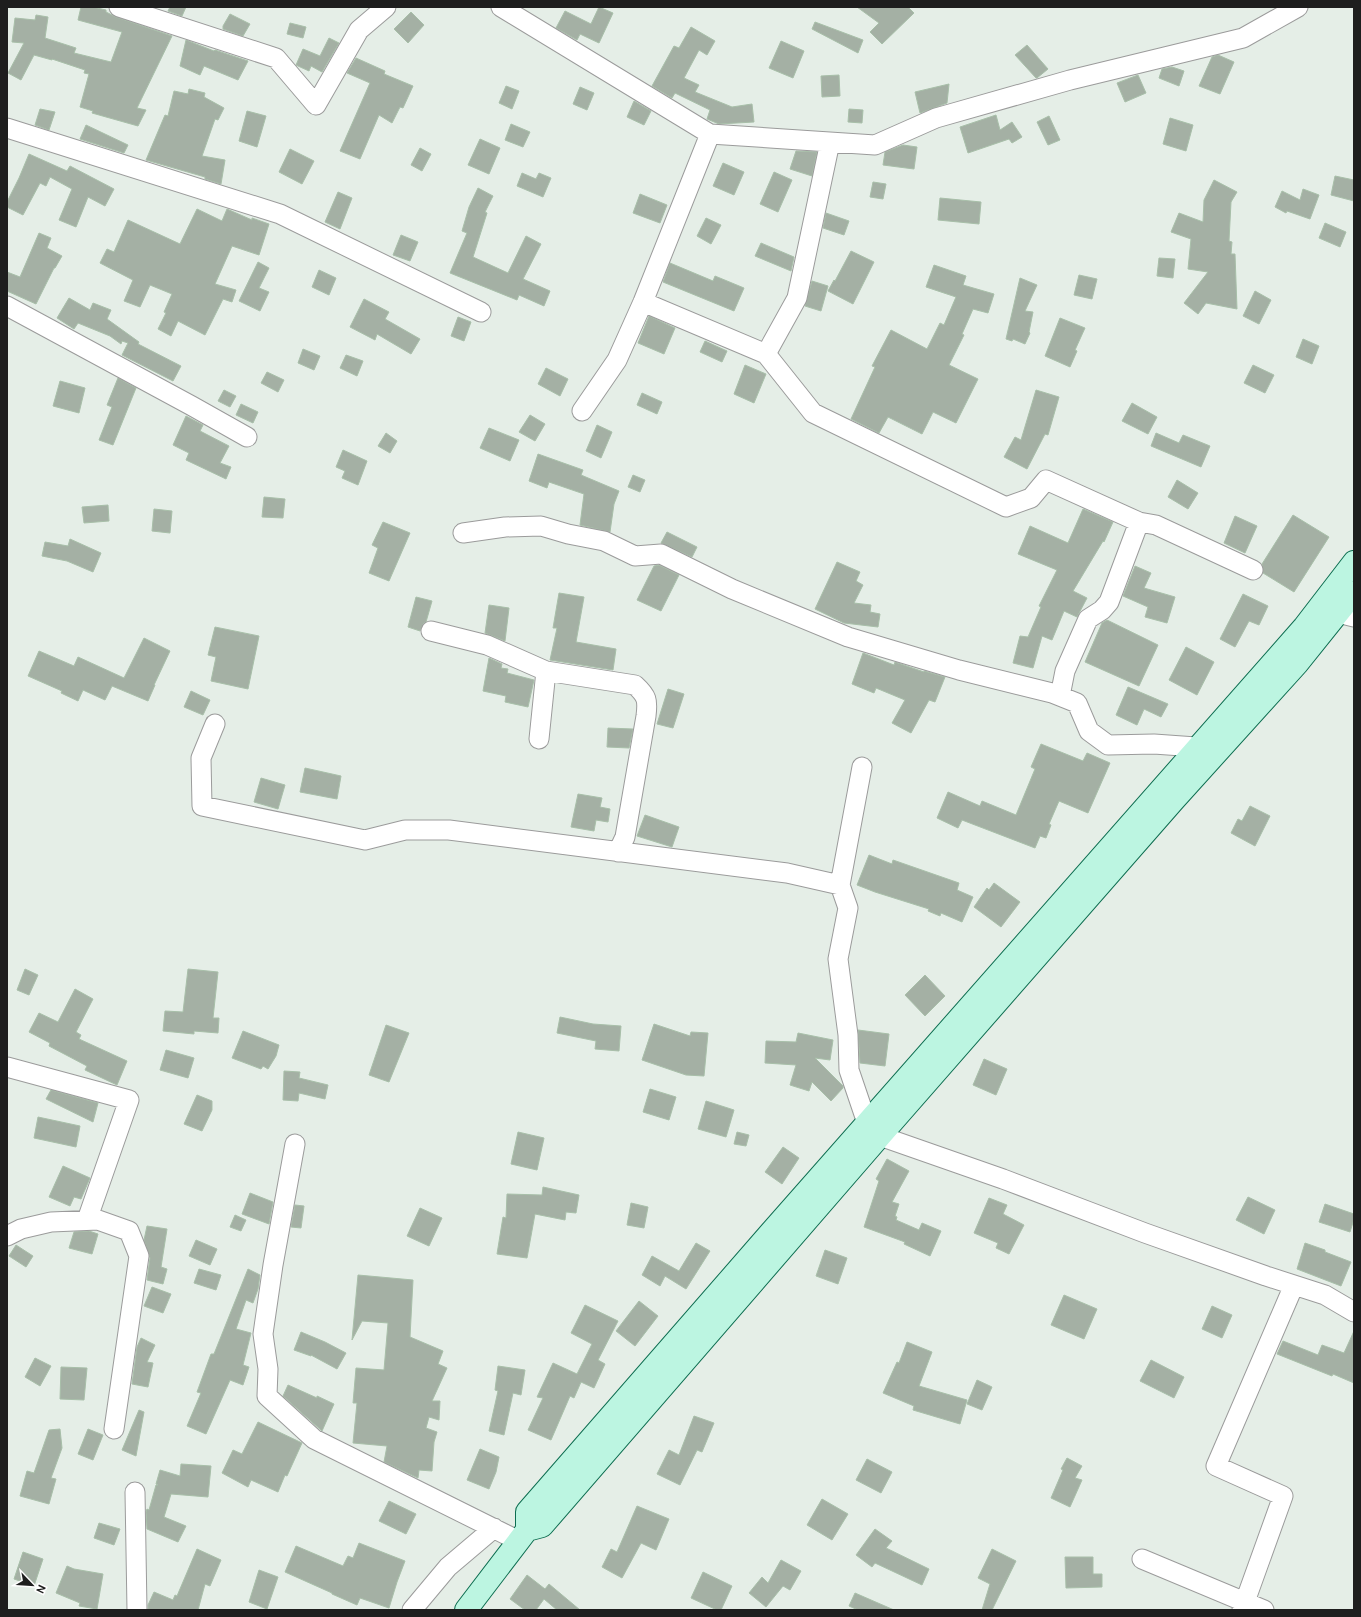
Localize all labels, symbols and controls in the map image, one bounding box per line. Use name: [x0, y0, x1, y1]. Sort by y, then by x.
north arrow: [12, 1565, 52, 1605]
text: N: [34, 1583, 48, 1595]

